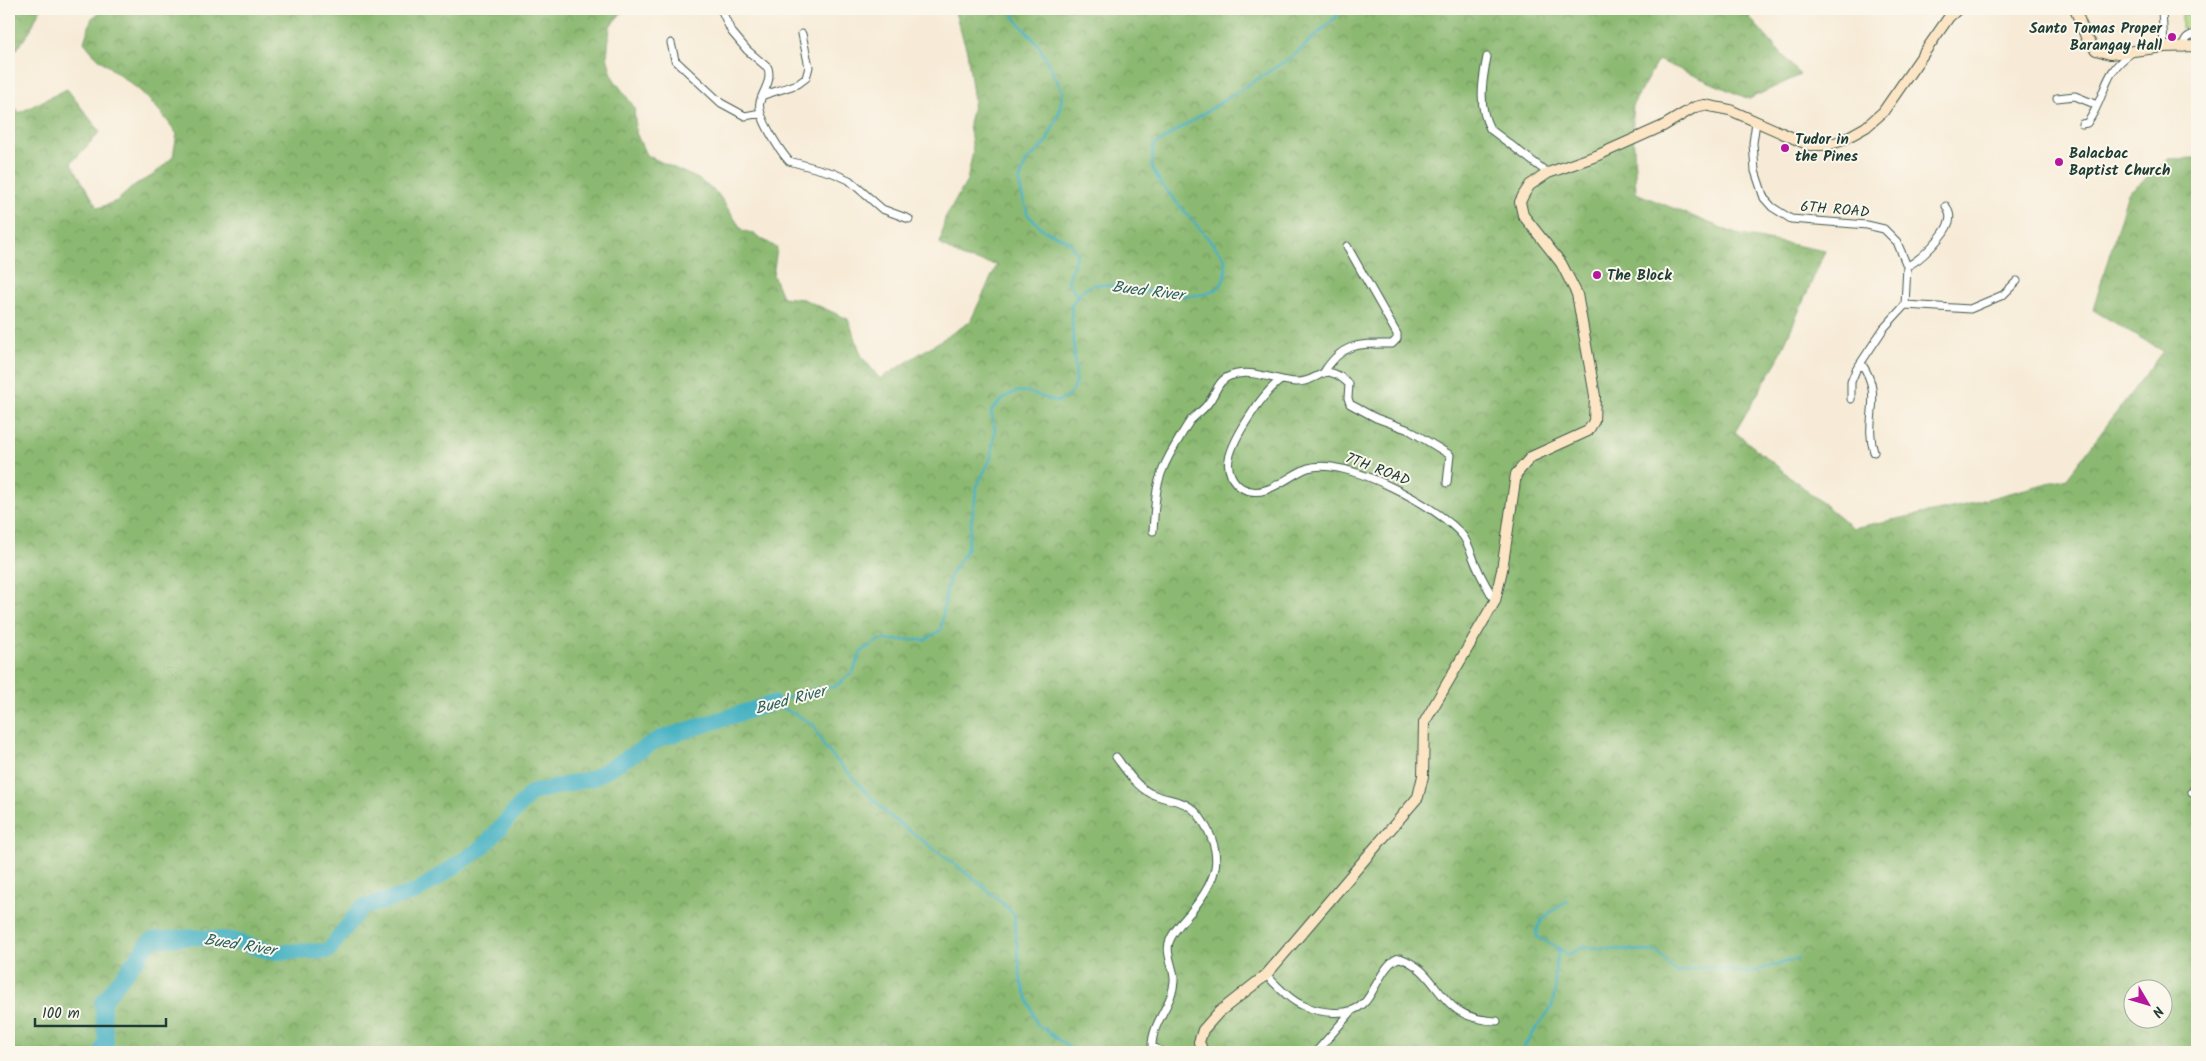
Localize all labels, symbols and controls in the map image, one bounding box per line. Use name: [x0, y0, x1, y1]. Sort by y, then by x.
place label: Santo Tomas Proper Barangay Hall: [2029, 17, 2163, 58]
marker: Santo Tomas Proper Barangay Hall: [2166, 31, 2178, 43]
place label: Tudor in the Pines: [1795, 128, 1858, 169]
marker: Tudor in the Pines: [1779, 142, 1791, 154]
place label: Balacbac Baptist Church: [2069, 142, 2171, 183]
marker: Balacbac Baptist Church: [2053, 156, 2065, 168]
street label: 6TH ROAD: [1799, 195, 1871, 225]
place label: The Block: [1607, 264, 1672, 288]
marker: The Block: [1591, 269, 1603, 281]
water label: Bued River: [1111, 275, 1189, 309]
street label: 7TH ROAD: [1342, 447, 1414, 493]
water label: Bued River: [752, 678, 832, 722]
water label: Bued River: [202, 928, 281, 964]
north arrow: [2124, 978, 2174, 1028]
scale bar: [35, 996, 166, 1028]
text: N: [2146, 1001, 2169, 1022]
text: 100 m: [42, 1002, 80, 1026]

